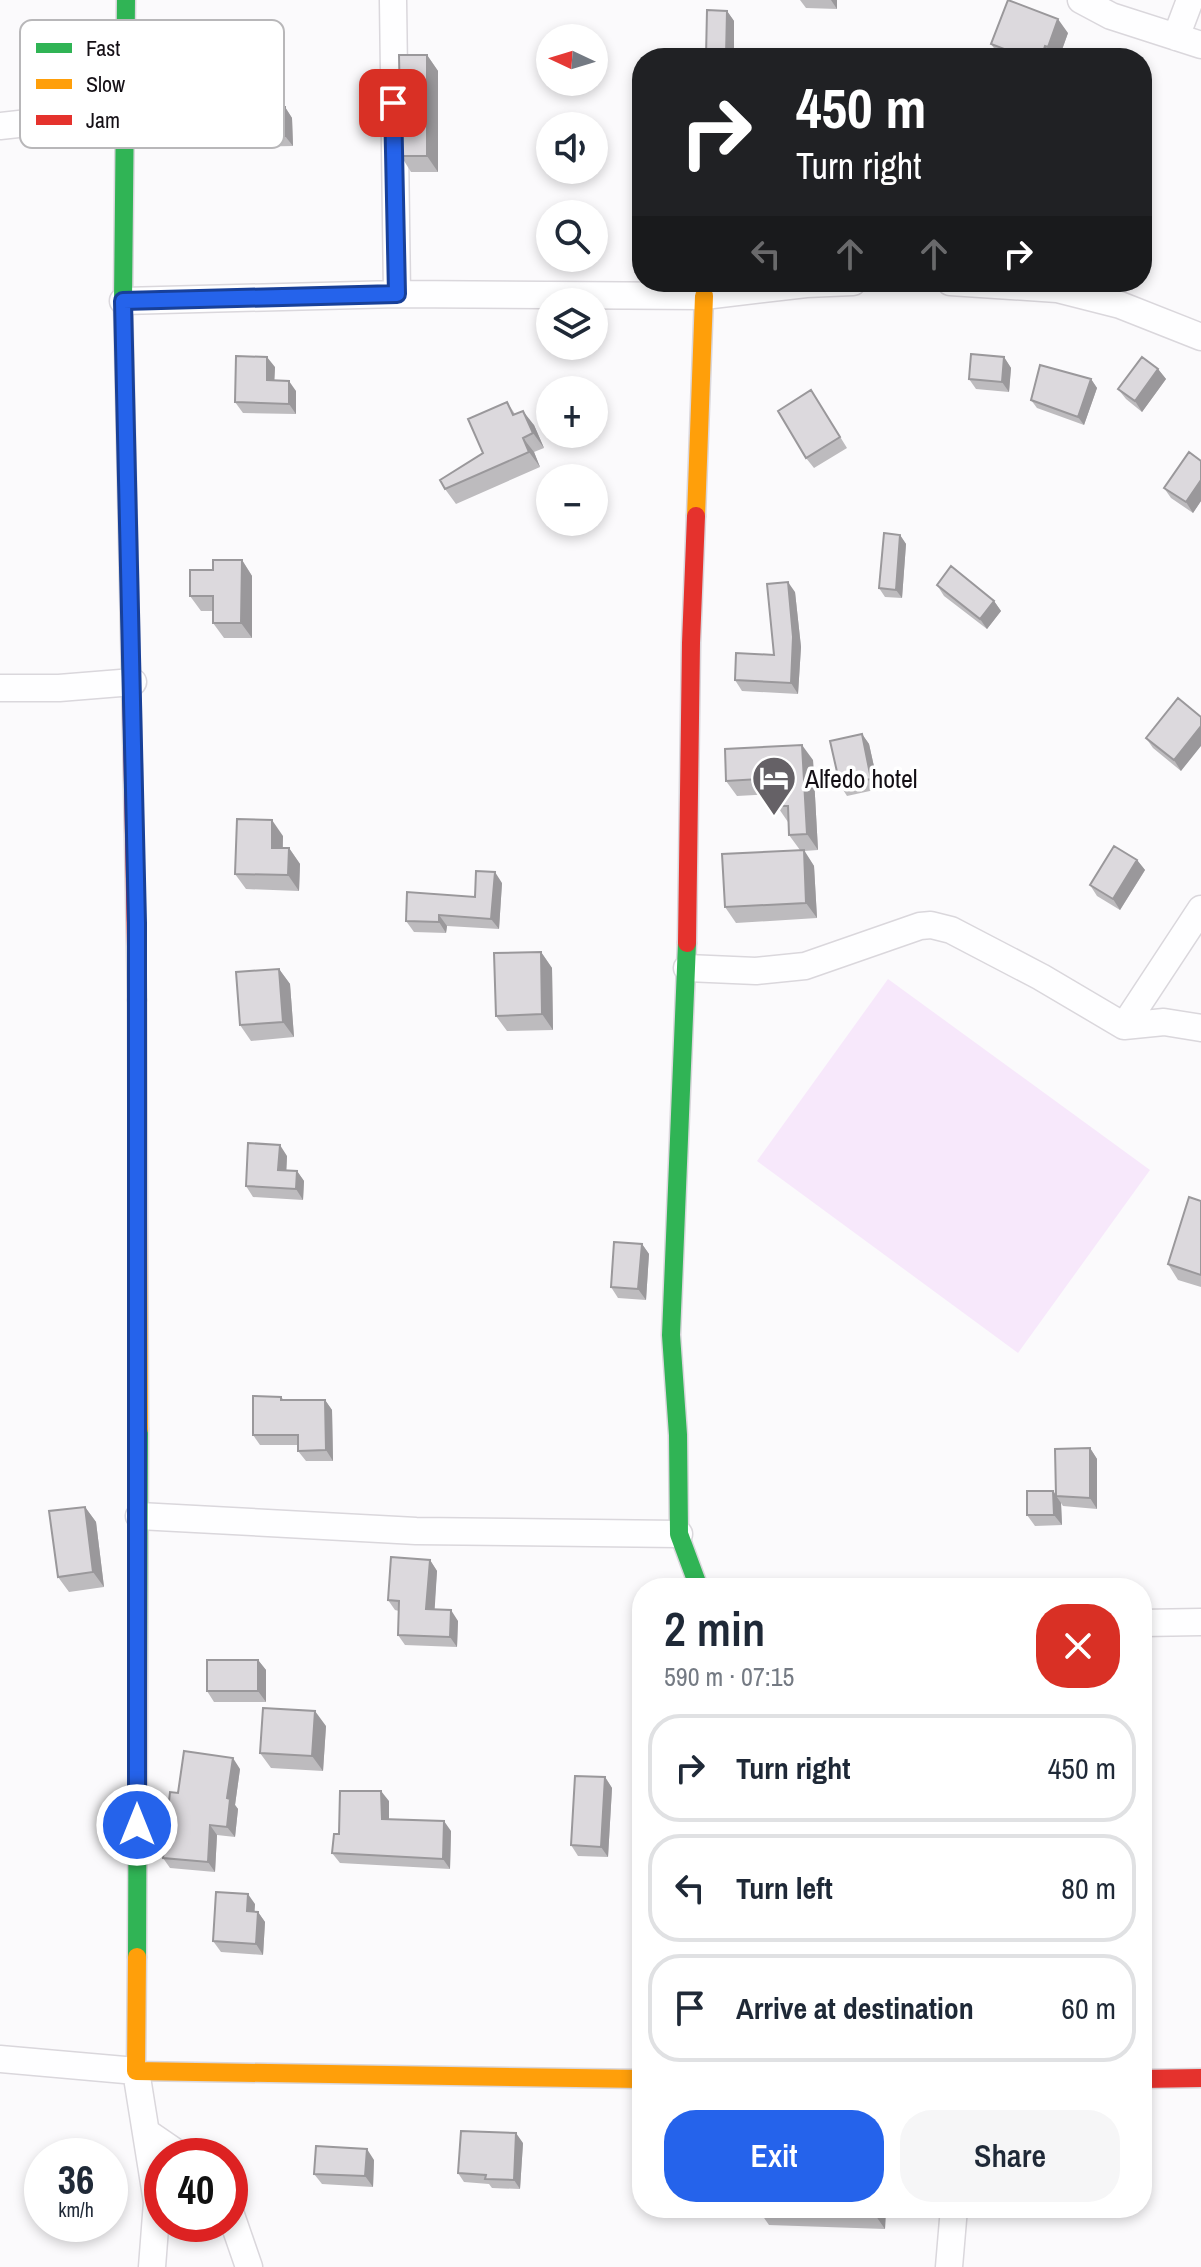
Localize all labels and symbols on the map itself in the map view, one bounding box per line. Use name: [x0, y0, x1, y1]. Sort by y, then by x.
legend: [20, 20, 284, 148]
north arrow: [536, 24, 608, 96]
text: Fast: [86, 33, 120, 63]
text: Slow: [86, 69, 125, 99]
pin: [359, 69, 427, 137]
text: Jam: [86, 105, 120, 135]
hotel icon: Alfedo hotel: [750, 754, 798, 817]
place label: Alfedo hotel: [804, 761, 918, 796]
position arrow: [95, 1783, 179, 1867]
speed limit sign: 40: [144, 2138, 248, 2242]

